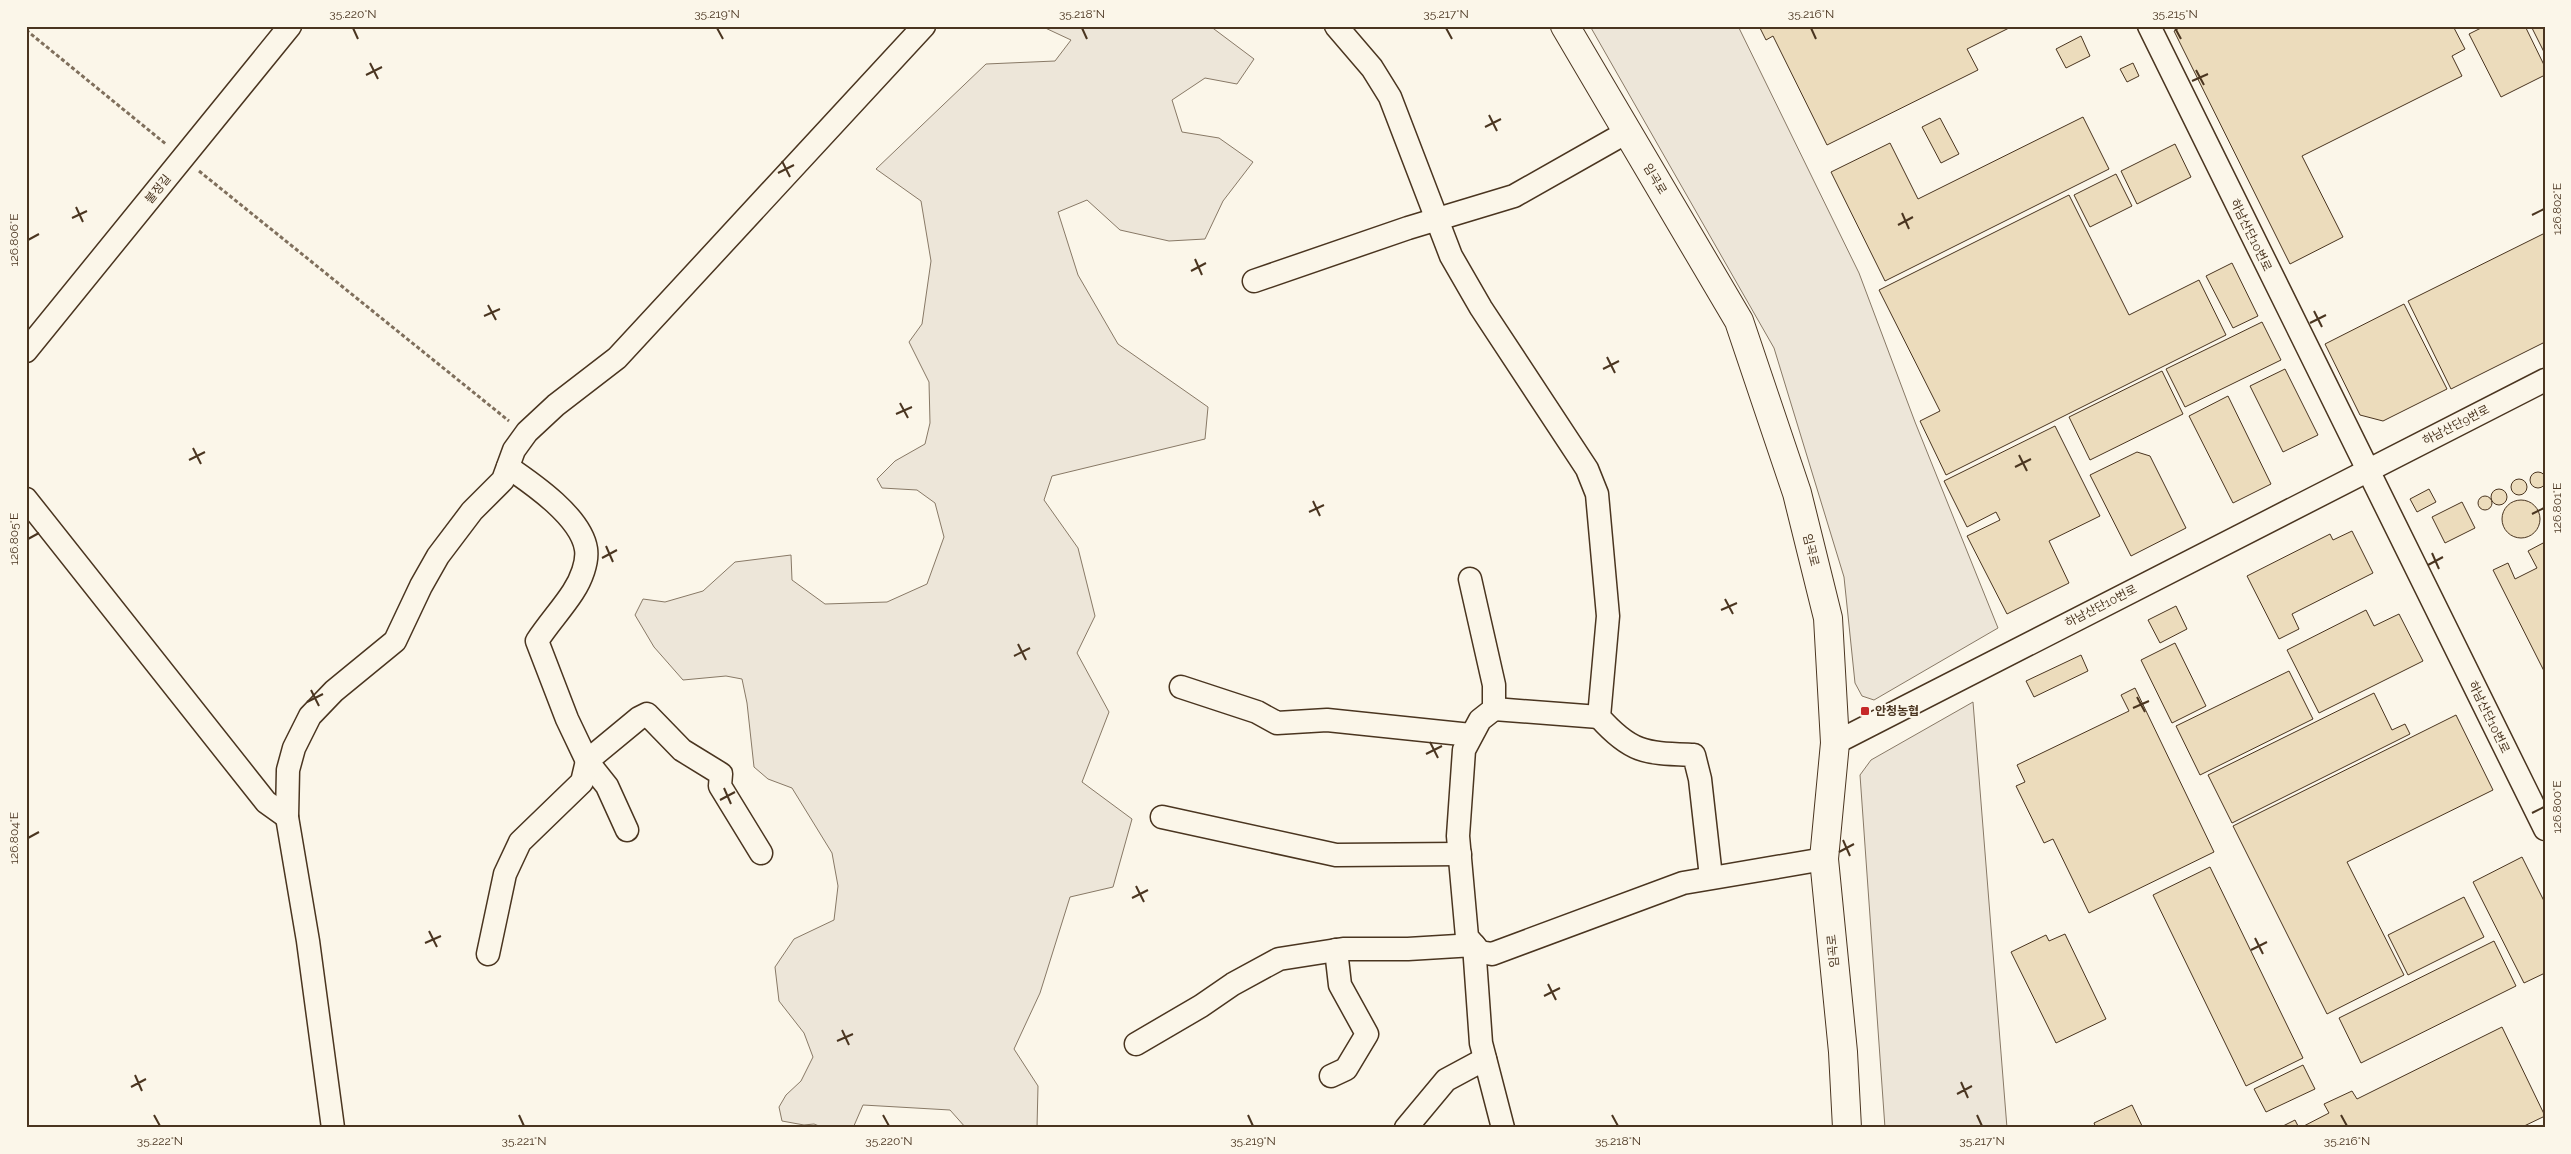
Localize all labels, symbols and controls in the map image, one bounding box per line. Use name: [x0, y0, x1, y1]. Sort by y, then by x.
text: 35.220°N: [329, 7, 377, 21]
text: 35.219°N: [694, 7, 740, 21]
text: 35.218°N: [1059, 7, 1105, 21]
text: 35.217°N: [1423, 7, 1469, 21]
text: 35.216°N: [1788, 7, 1834, 21]
text: 35.215°N: [2152, 7, 2198, 21]
street label: 임곡로: [1640, 161, 1670, 197]
street label: 불정길: [142, 172, 174, 206]
text: 126.802°E: [2550, 183, 2564, 235]
street label: 하남산단10번로: [2227, 197, 2275, 273]
text: 126.806°E: [7, 213, 21, 267]
street label: 하남산단9번로: [2420, 402, 2492, 448]
text: 126.801°E: [2550, 483, 2564, 533]
text: 126.805°E: [7, 513, 21, 565]
street label: 임곡로: [1800, 532, 1822, 568]
street label: 하남산단10번로: [2063, 582, 2139, 630]
street label: 하남산단10번로: [2465, 679, 2513, 755]
place label: 안청농협: [1875, 704, 1919, 718]
marker: 안청농협: [1859, 705, 1871, 717]
text: 126.800°E: [2550, 781, 2564, 833]
text: 126.804°E: [7, 812, 21, 864]
street label: 임곡로: [1824, 934, 1842, 968]
text: 35.222°N: [137, 1134, 183, 1148]
text: 35.221°N: [501, 1134, 547, 1148]
text: 35.220°N: [865, 1134, 913, 1148]
text: 35.219°N: [1230, 1134, 1276, 1148]
text: 35.218°N: [1595, 1134, 1641, 1148]
text: 35.217°N: [1959, 1134, 2005, 1148]
text: 35.216°N: [2324, 1134, 2370, 1148]

